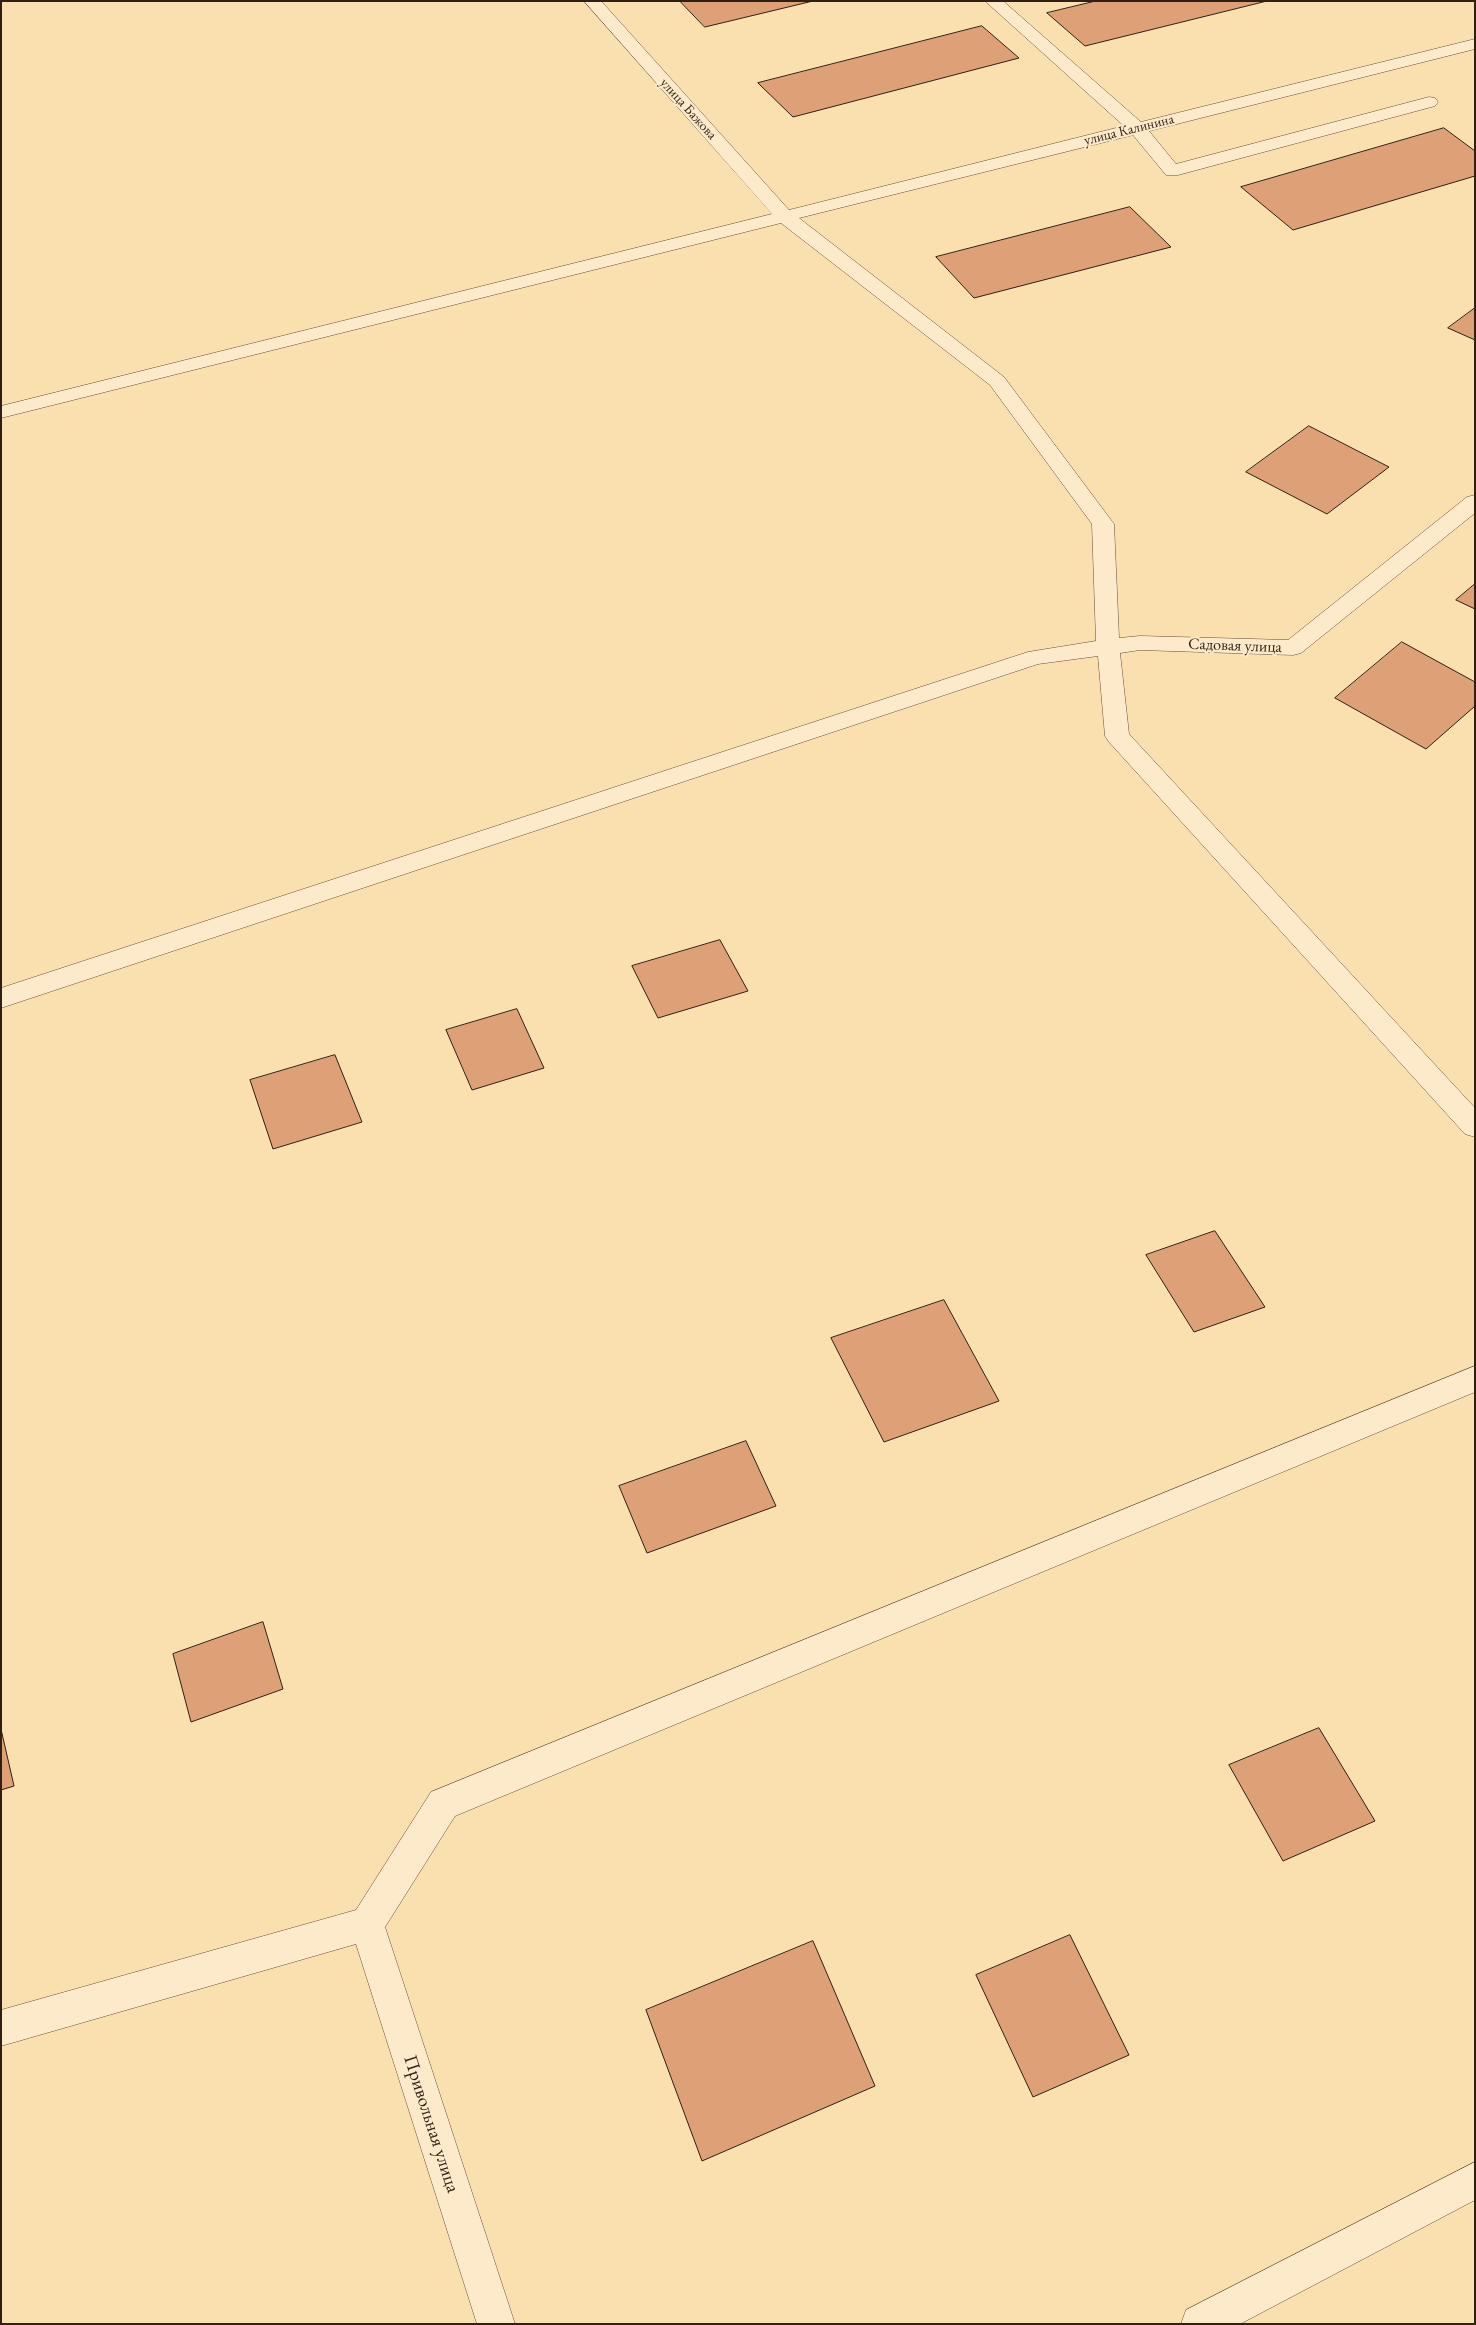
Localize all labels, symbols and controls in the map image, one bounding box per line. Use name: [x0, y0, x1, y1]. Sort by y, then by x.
street label: улица Бажова: [656, 75, 720, 143]
street label: улица Калинина: [1082, 111, 1176, 149]
street label: Садовая улица: [1188, 635, 1282, 657]
street label: Привольная улица: [398, 2052, 464, 2196]

